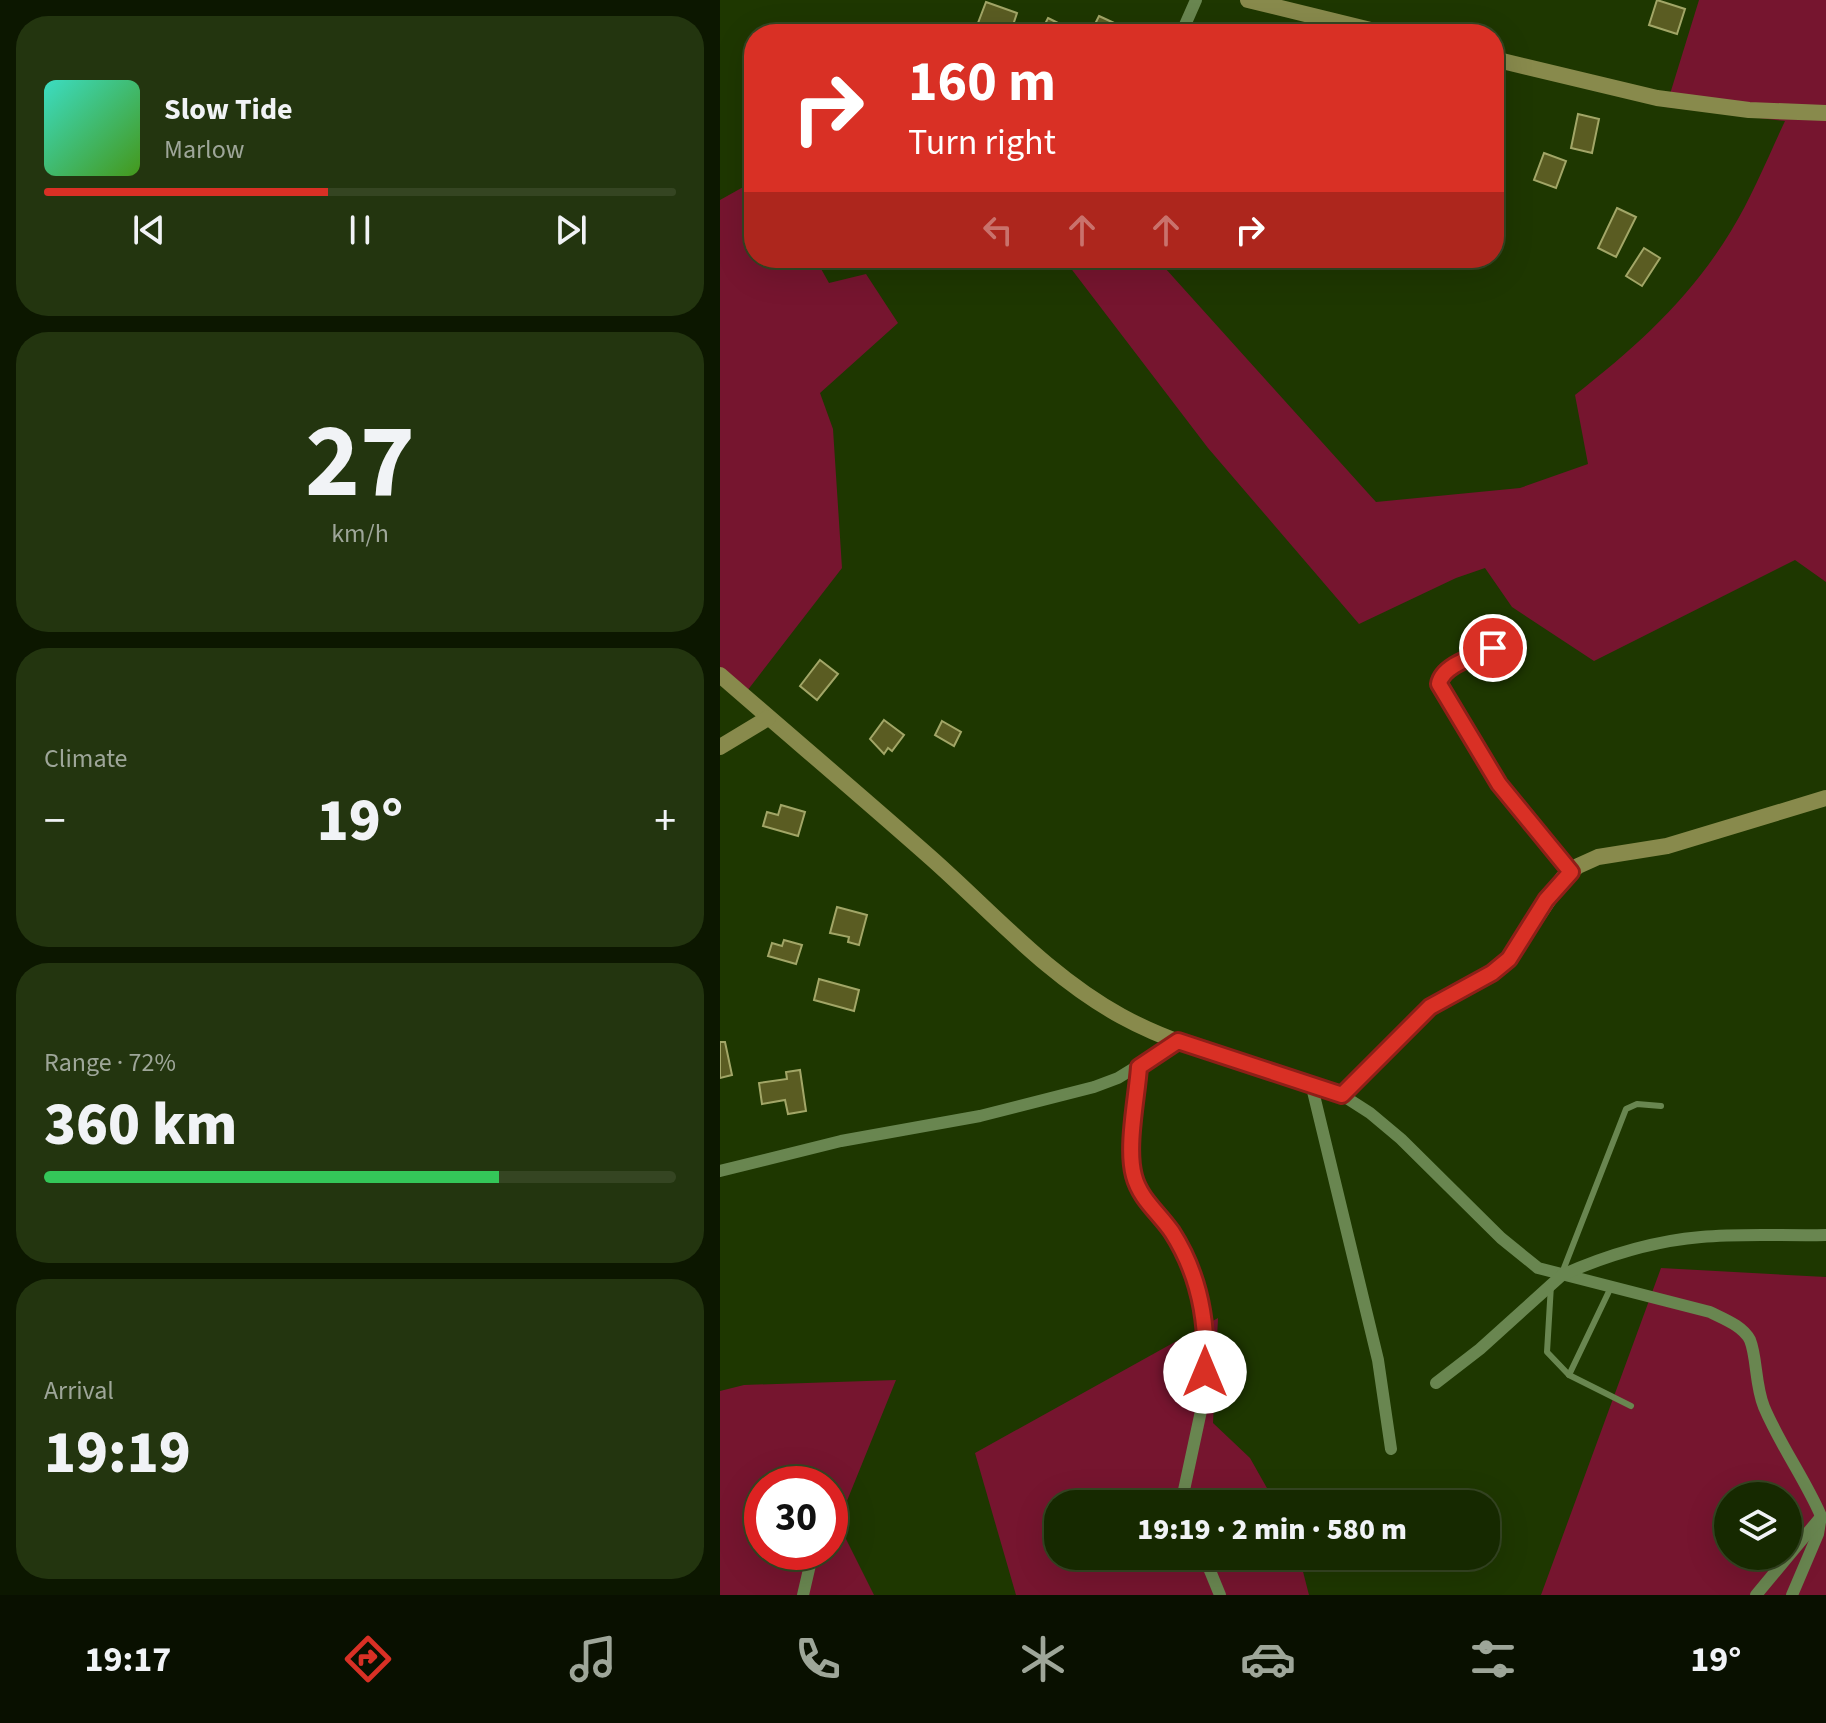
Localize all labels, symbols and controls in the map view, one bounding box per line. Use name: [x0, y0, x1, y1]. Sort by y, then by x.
text: 160 m: [908, 43, 1056, 122]
icon: right: [776, 56, 880, 160]
text: Slow Tide: [164, 88, 293, 131]
text: Turn right: [908, 117, 1056, 168]
text: Marlow: [164, 131, 244, 168]
icon: previous: [127, 208, 171, 252]
icon: pause: [338, 208, 382, 252]
icon: next: [549, 208, 593, 252]
icon: left: [976, 208, 1020, 252]
icon: ahead: [1060, 208, 1104, 252]
icon: ahead: [1144, 208, 1188, 252]
icon: right: [1228, 208, 1272, 252]
text: 27: [305, 389, 415, 537]
text: km/h: [331, 515, 389, 552]
pin: [1459, 614, 1527, 682]
icon: arrive: [1471, 626, 1515, 670]
text: Climate: [44, 740, 128, 777]
text: 19°: [317, 779, 403, 864]
text: −: [44, 790, 66, 853]
text: +: [654, 790, 676, 853]
text: Range · 72%: [44, 1044, 176, 1081]
text: 360 km: [44, 1083, 237, 1168]
position arrow: [1163, 1330, 1247, 1414]
text: Arrival: [44, 1372, 114, 1409]
text: 19:19: [44, 1411, 191, 1496]
speed limit sign: 30: [744, 1466, 848, 1570]
map controls: [1714, 1482, 1802, 1570]
button: layers: [1714, 1482, 1802, 1570]
text: 19:19 · 2 min · 580 m: [1137, 1508, 1407, 1551]
icon: directions: [340, 1631, 396, 1687]
icon: music: [565, 1631, 621, 1687]
icon: phone: [790, 1631, 846, 1687]
icon: climate: [1015, 1631, 1071, 1687]
icon: car: [1240, 1631, 1296, 1687]
icon: filters: [1465, 1631, 1521, 1687]
text: 19:17: [85, 1634, 171, 1685]
text: 19°: [1690, 1634, 1742, 1685]

